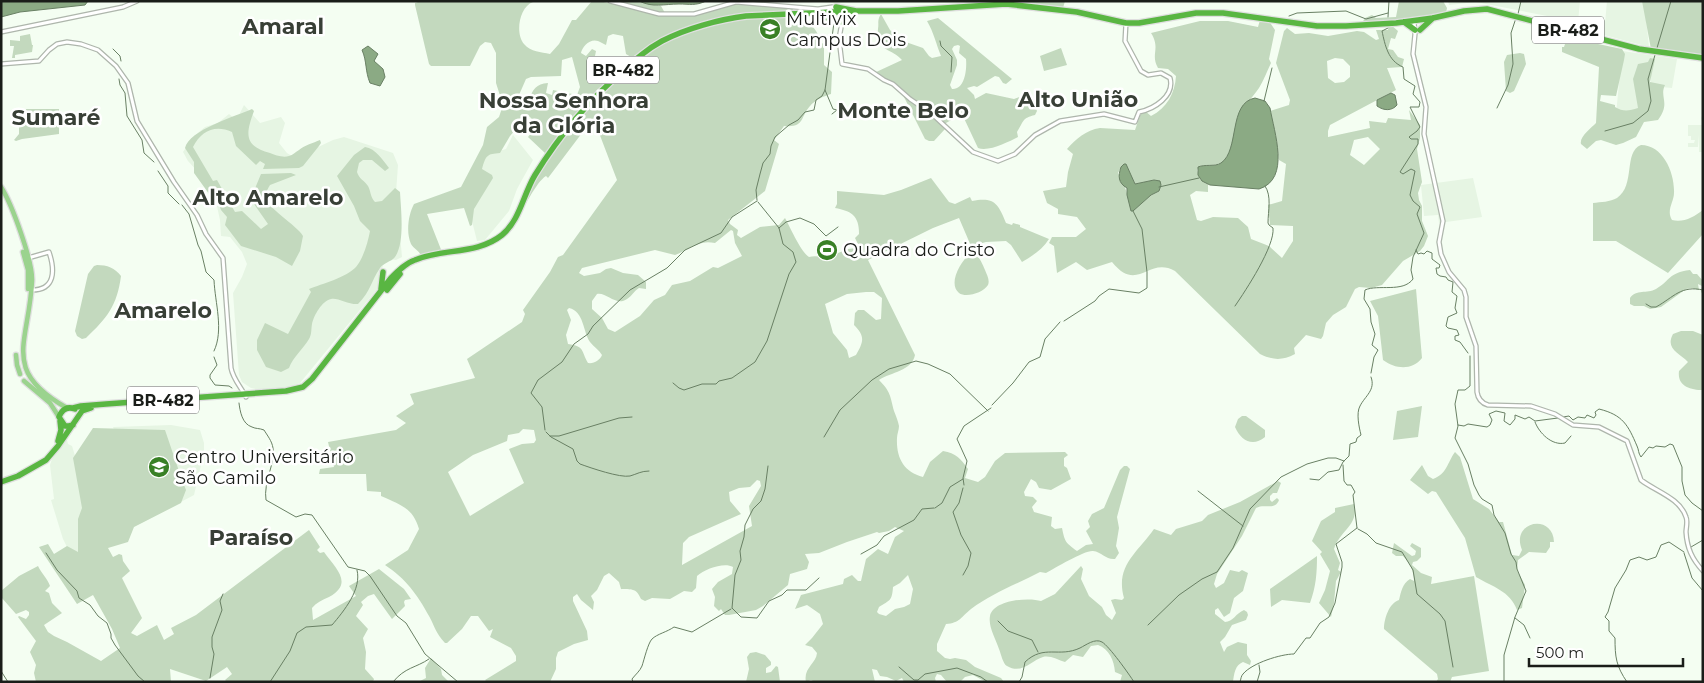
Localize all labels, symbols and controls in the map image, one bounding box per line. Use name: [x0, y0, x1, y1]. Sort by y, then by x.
place label: Multivix Campus Dois: [786, 8, 906, 51]
district label: Amaral: [241, 13, 324, 40]
road number: BR-482: [1532, 16, 1604, 44]
school or university icon: Multivix Campus Dois: [758, 17, 782, 41]
road number: BR-482: [587, 56, 659, 84]
district label: Alto União: [1017, 86, 1138, 113]
district label: Nossa Senhora da Glória: [479, 87, 649, 139]
district label: Monte Belo: [837, 97, 969, 124]
district label: Sumaré: [12, 104, 101, 131]
district label: Alto Amarelo: [191, 184, 344, 211]
sports icon: Quadra do Cristo: [815, 238, 839, 262]
place label: Quadra do Cristo: [843, 239, 995, 261]
district label: Amarelo: [113, 297, 212, 324]
road number: BR-482: [127, 386, 199, 414]
place label: Centro Universitário São Camilo: [175, 446, 354, 489]
school or university icon: Centro Universitário São Camilo: [147, 455, 171, 479]
district label: Paraíso: [209, 524, 293, 551]
scale bar: [1529, 636, 1683, 668]
text: 500 m: [1536, 643, 1584, 662]

